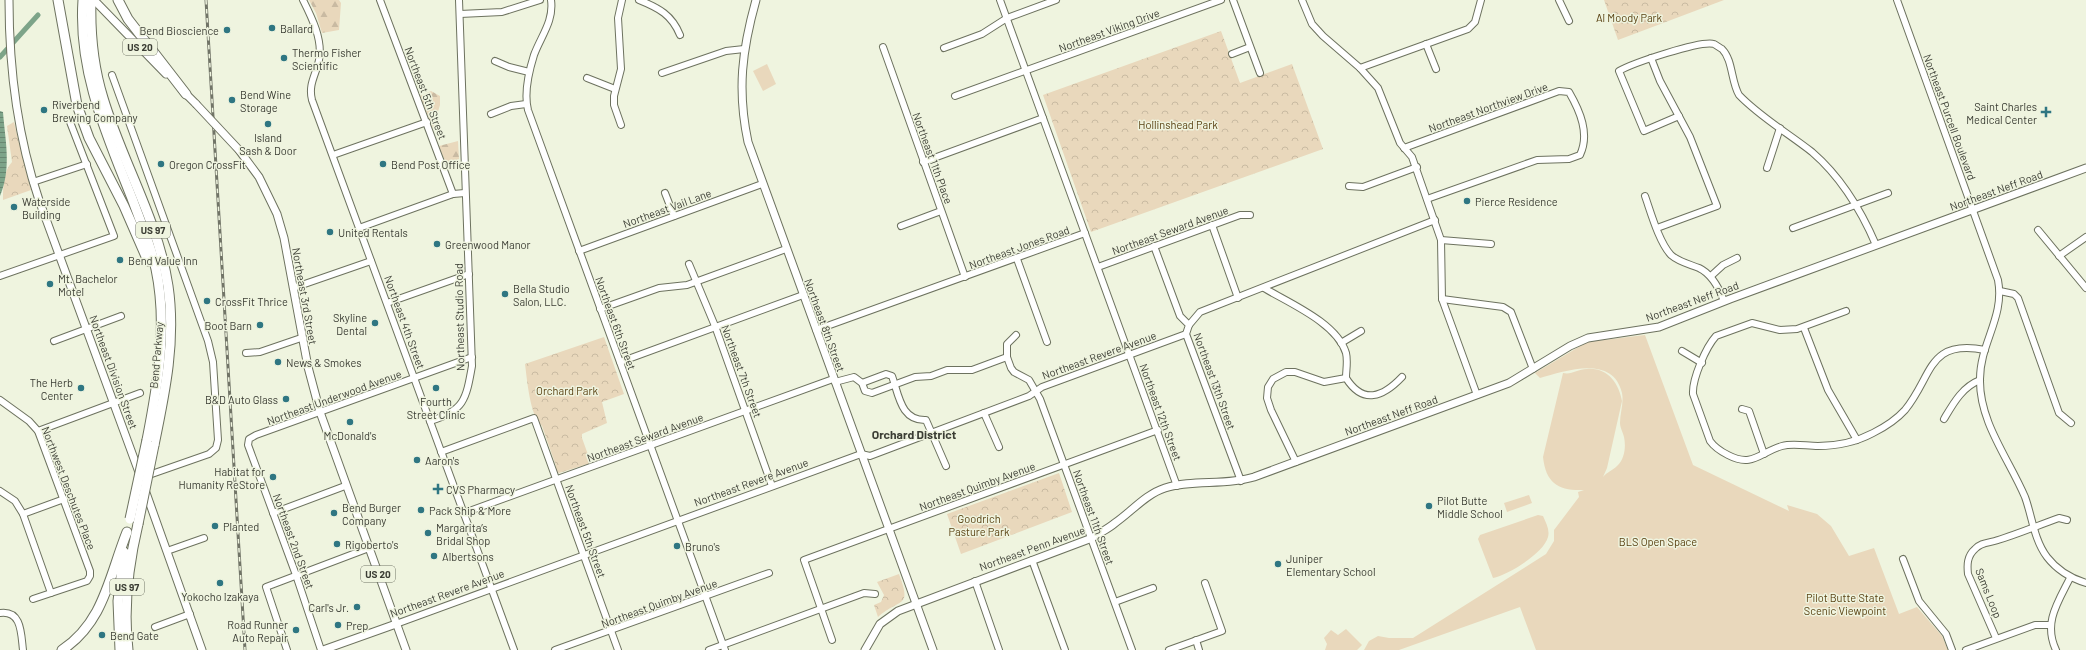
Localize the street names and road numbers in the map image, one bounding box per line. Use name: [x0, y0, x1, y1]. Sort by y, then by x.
street label: Northeast Viking Drive: [1057, 6, 1161, 54]
road number: US 20: [123, 39, 157, 55]
street label: Northeast 5th Street: [402, 45, 450, 141]
street label: Northeast Purcell Boulevard: [1921, 52, 1979, 182]
street label: Northeast Northview Drive: [1426, 79, 1550, 135]
street label: Northeast 11th Place: [910, 110, 956, 206]
street label: Northeast Neff Road: [1948, 167, 2044, 213]
street label: Northeast Vail Lane: [621, 186, 713, 230]
street label: Northeast Seward Avenue: [1110, 203, 1230, 257]
road number: US 97: [136, 222, 170, 238]
street label: Northeast Jones Road: [967, 223, 1071, 271]
street label: Northeast 3rd Street: [290, 247, 320, 345]
street label: Northeast Studio Road: [452, 263, 466, 371]
street label: Northeast 4th Street: [382, 273, 428, 371]
street label: Northeast 6th Street: [593, 275, 639, 371]
street label: Northeast 8th Street: [802, 277, 848, 373]
street label: Northeast Neff Road: [1644, 278, 1740, 324]
street label: Northeast Division Street: [87, 313, 141, 431]
street label: Bend Parkway: [147, 321, 165, 389]
street label: Northeast 7th Street: [719, 323, 765, 419]
street label: Northeast Revere Avenue: [1040, 328, 1158, 382]
street label: Northeast 13th Street: [1191, 331, 1239, 431]
street label: Northeast 12th Street: [1137, 362, 1185, 462]
street label: Northeast Underwood Avenue: [265, 366, 403, 427]
street label: Northeast Neff Road: [1343, 392, 1439, 438]
street label: Northeast Seward Avenue: [585, 410, 705, 464]
street label: Northwest Deschutes Place: [39, 424, 99, 552]
street label: Northeast Revere Avenue: [692, 455, 810, 509]
street label: Northeast Quimby Avenue: [917, 459, 1037, 513]
street label: Northeast 11th Street: [1071, 468, 1117, 566]
street label: Northeast 5th Street: [563, 483, 609, 579]
street label: Northeast 2nd Street: [271, 492, 317, 590]
street label: Northeast Penn Avenue: [977, 523, 1087, 573]
road number: US 20: [361, 566, 395, 582]
street label: Northeast Revere Avenue: [388, 566, 506, 620]
street label: Sams Loop: [1973, 566, 2005, 620]
street label: Northeast Quimby Avenue: [599, 576, 719, 630]
road number: US 97: [110, 579, 144, 595]

